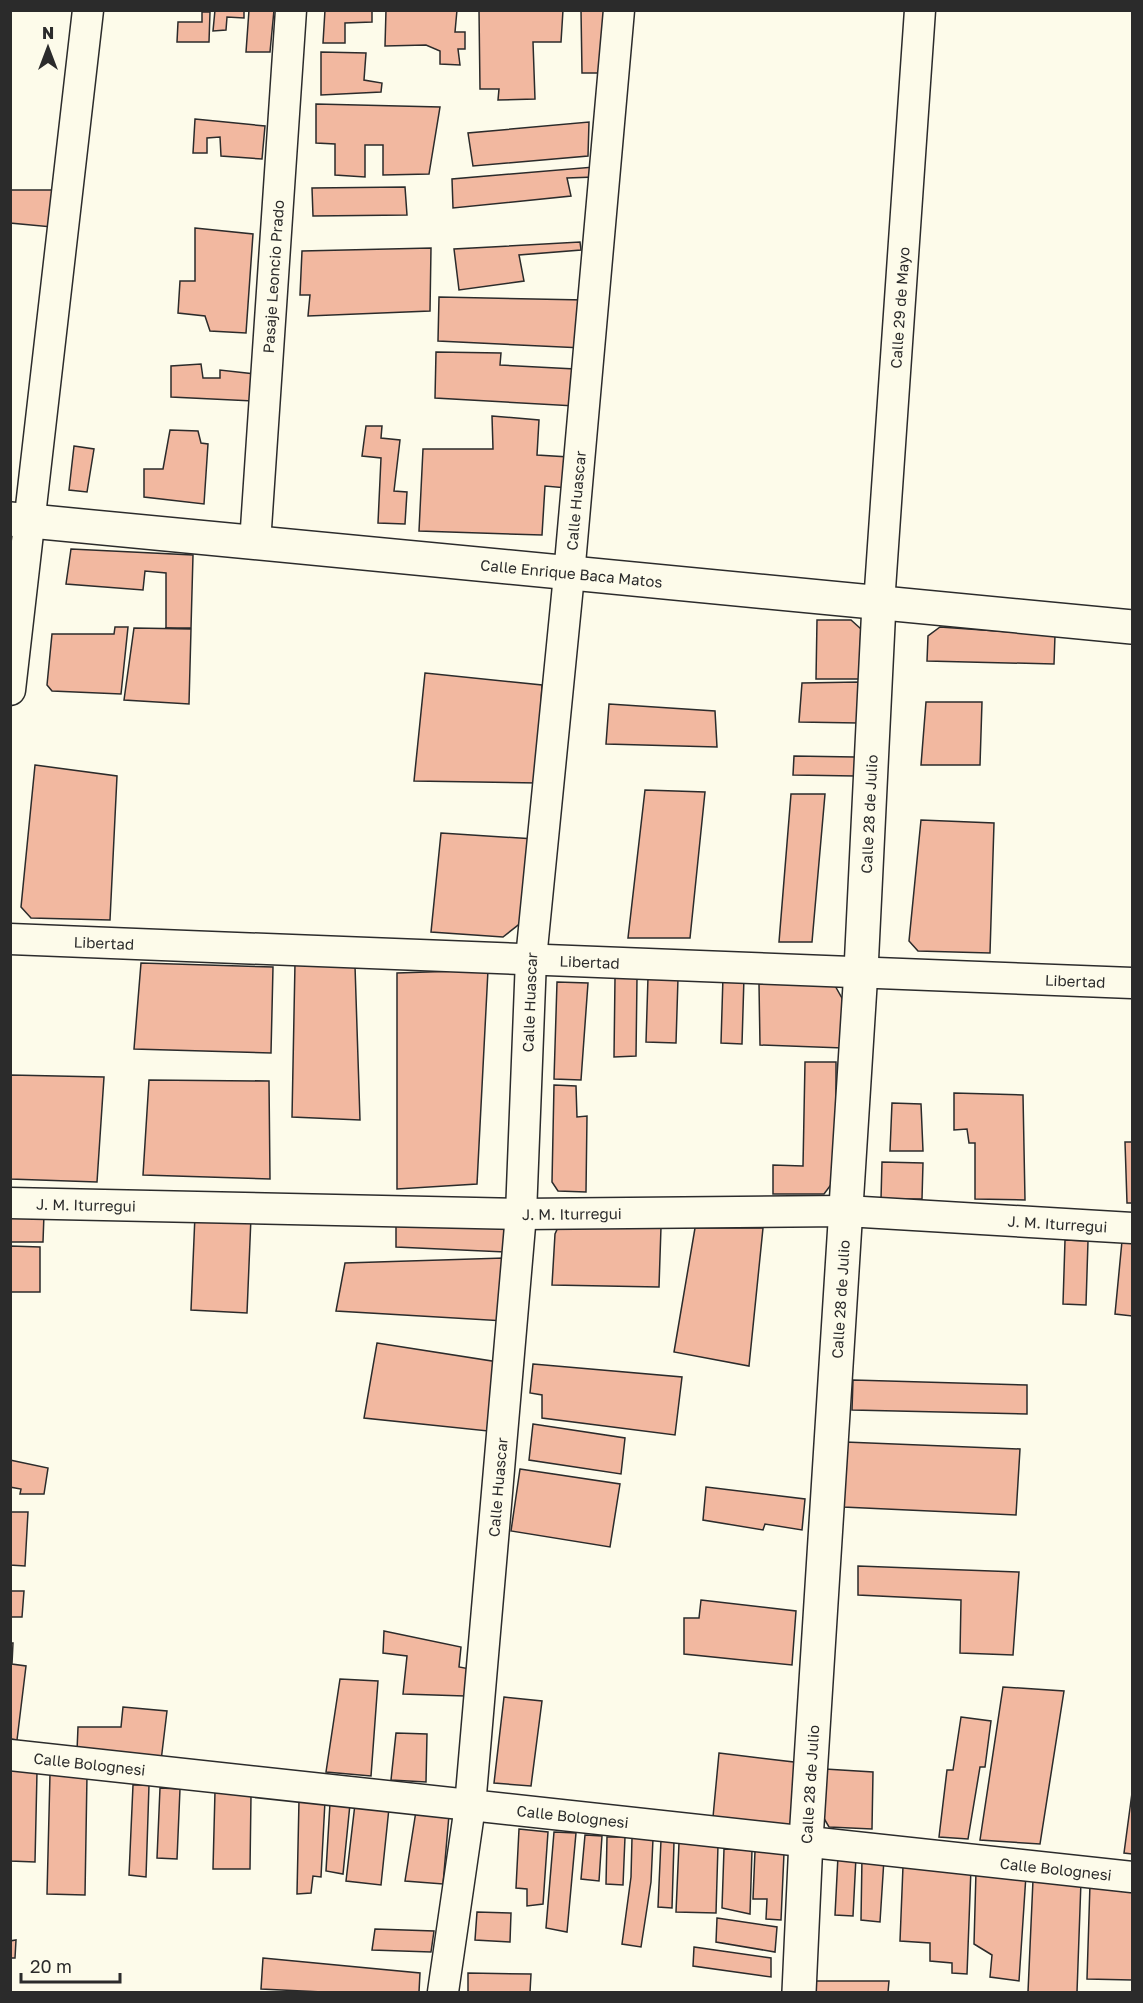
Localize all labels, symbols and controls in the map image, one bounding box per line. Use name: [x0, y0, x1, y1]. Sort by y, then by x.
north arrow: [18, 18, 78, 78]
text: N: [42, 23, 54, 43]
street label: Pasaje Leoncio Prado: [259, 199, 287, 354]
street label: Calle 29 de Mayo: [886, 246, 913, 369]
street label: Calle Huascar: [562, 450, 589, 551]
street label: Calle Enrique Baca Matos: [480, 555, 663, 591]
street label: Calle 28 de Julio: [857, 754, 881, 874]
street label: Libertad: [73, 933, 134, 953]
street label: Calle Huascar: [518, 951, 541, 1053]
street label: Libertad: [559, 952, 620, 972]
street label: Libertad: [1045, 971, 1106, 991]
street label: J. M. Iturregui: [36, 1195, 136, 1215]
street label: J. M. Iturregui: [522, 1204, 622, 1223]
street label: J. M. Iturregui: [1007, 1212, 1108, 1236]
street label: Calle 28 de Julio: [827, 1239, 853, 1359]
street label: Calle Huascar: [484, 1436, 511, 1538]
street label: Calle 28 de Julio: [797, 1724, 822, 1844]
street label: Calle Bolognesi: [33, 1749, 146, 1779]
street label: Calle Bolognesi: [516, 1801, 630, 1831]
street label: Calle Bolognesi: [999, 1854, 1113, 1884]
scale bar: [21, 1946, 120, 1984]
text: 20 m: [30, 1955, 72, 1977]

